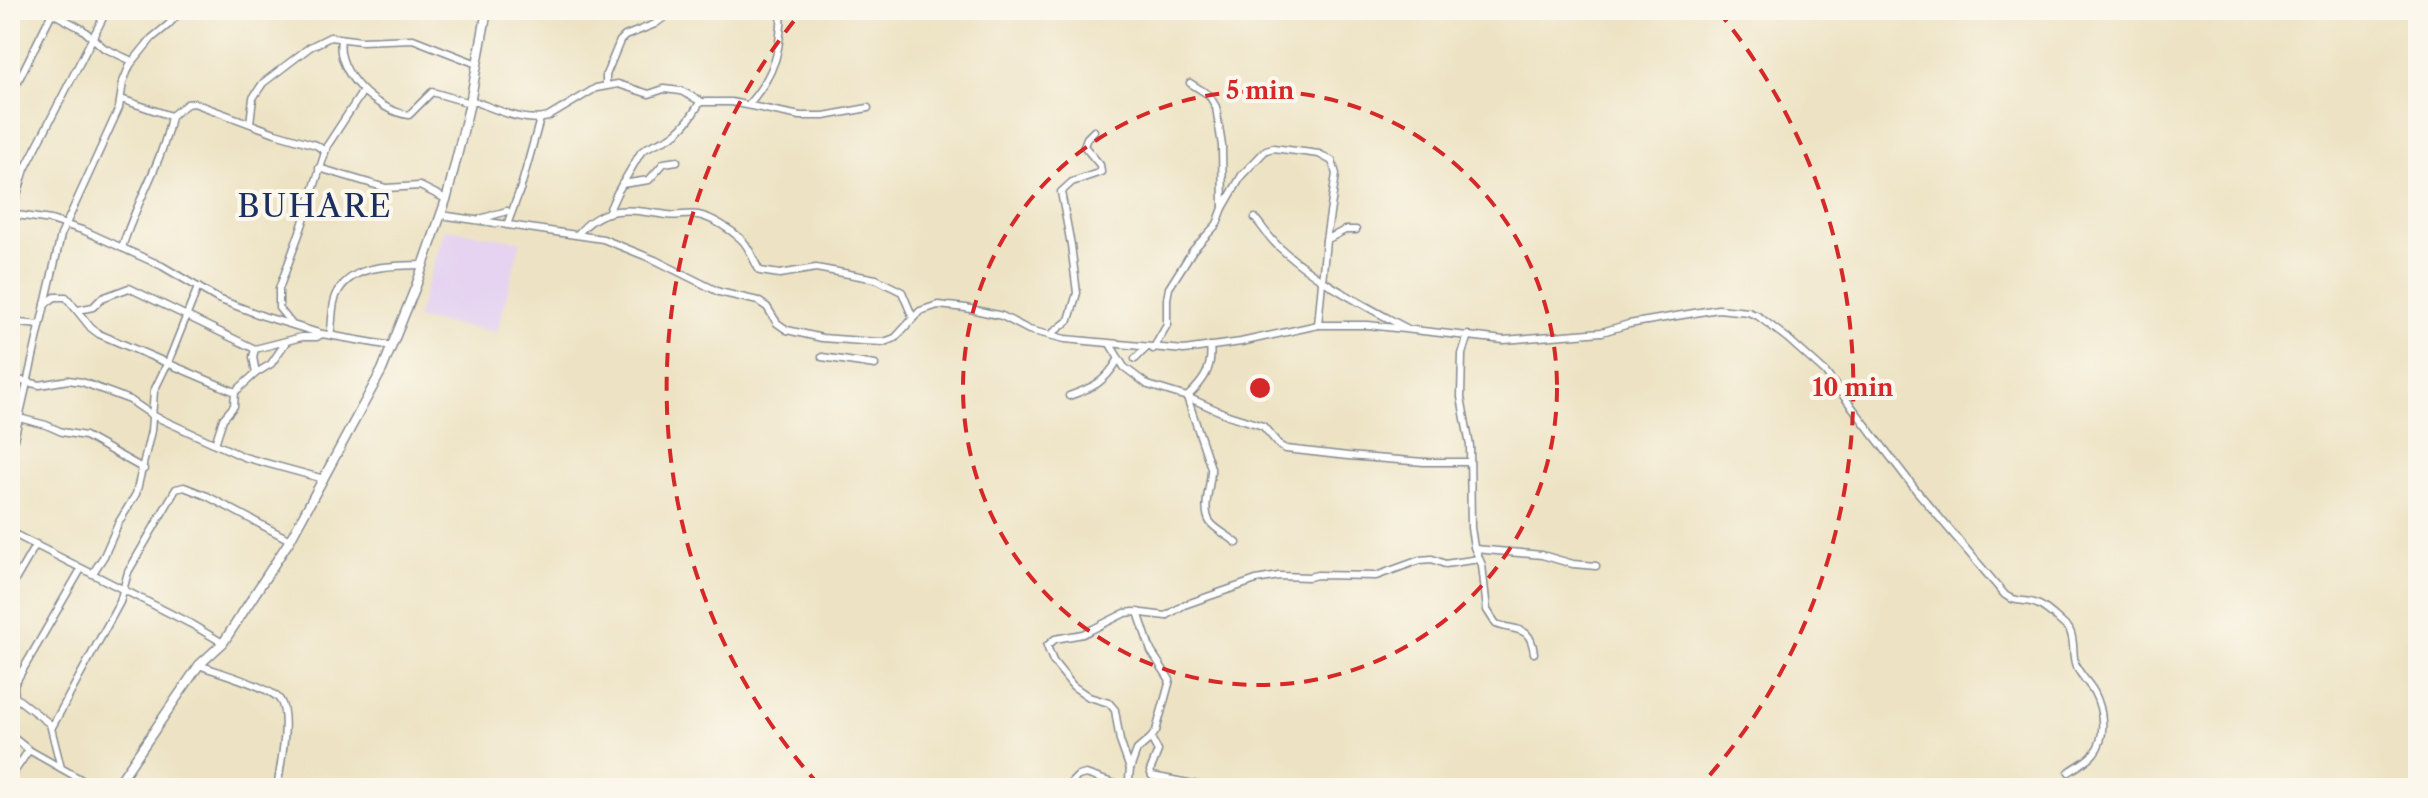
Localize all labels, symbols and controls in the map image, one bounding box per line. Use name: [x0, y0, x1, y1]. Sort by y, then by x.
text: 5 min: [1226, 76, 1295, 105]
district label: BUHARE: [237, 186, 393, 225]
text: 10 min: [1813, 373, 1894, 402]
centre of rings: [1246, 374, 1274, 402]

